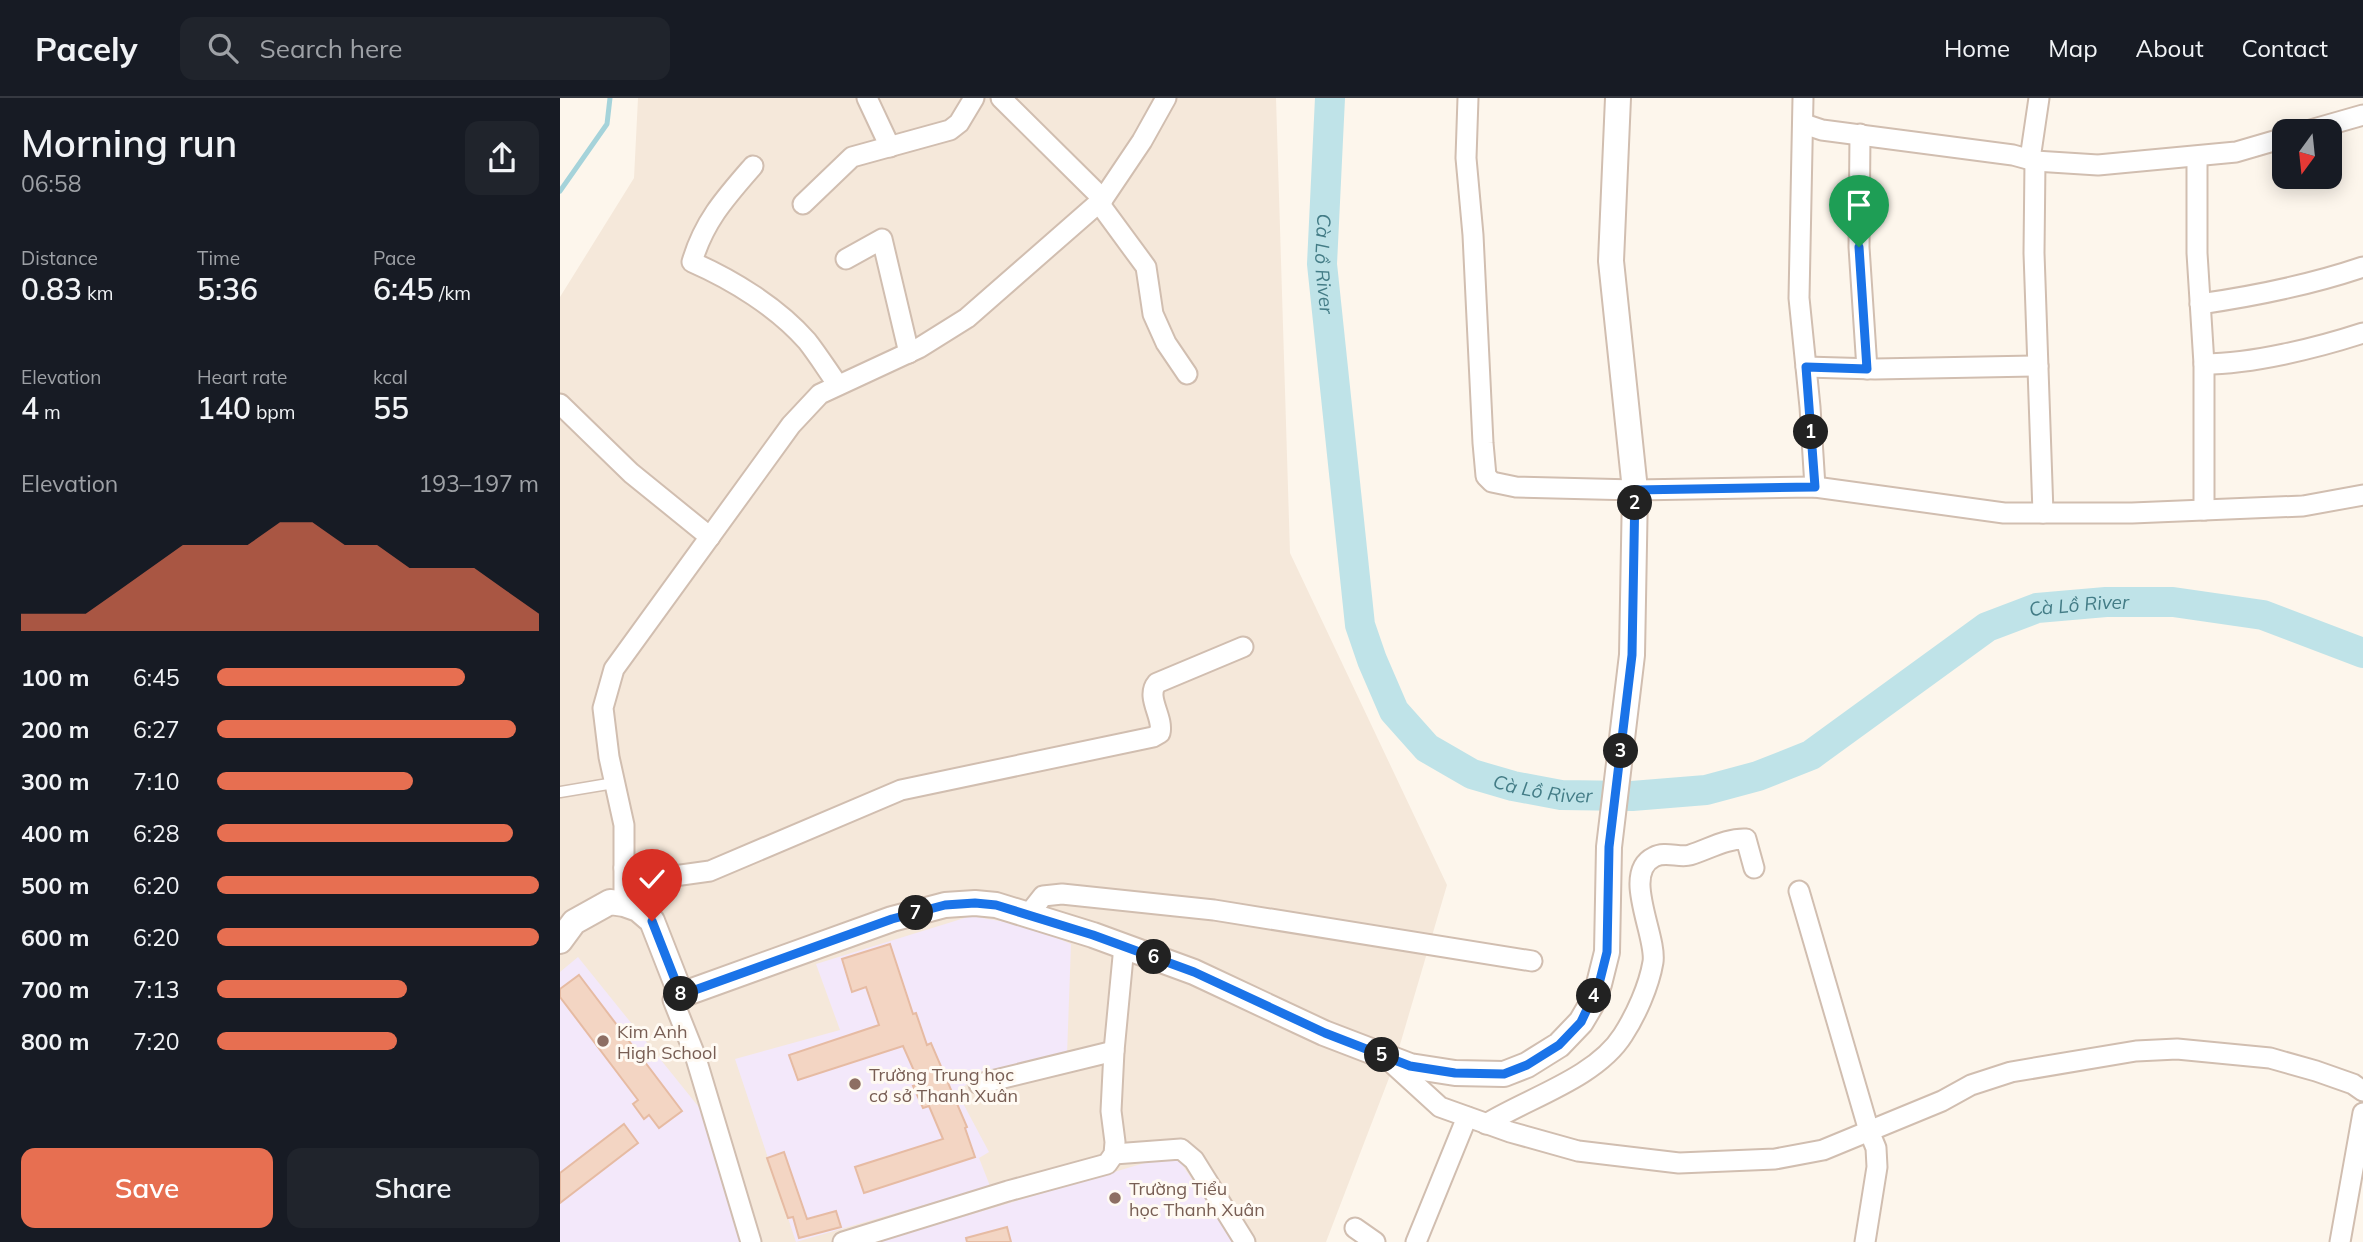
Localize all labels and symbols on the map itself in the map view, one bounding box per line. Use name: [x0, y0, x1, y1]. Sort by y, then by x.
north arrow: [2272, 119, 2342, 189]
pin: [1829, 175, 1889, 247]
water label: Cà Lồ River: [1310, 213, 1339, 316]
pin: 1: [1794, 414, 1828, 450]
pin: 2: [1618, 486, 1652, 520]
water label: Cà Lồ River: [2025, 590, 2130, 622]
pin: 3: [1604, 734, 1638, 768]
water label: Cà Lồ River: [1490, 769, 1594, 807]
pin: [622, 849, 682, 921]
pin: 7: [898, 896, 934, 930]
pin: 6: [1136, 940, 1172, 974]
pin: 8: [664, 976, 698, 1012]
pin: 4: [1576, 978, 1612, 1014]
place label: Kim Anh High School: [617, 1020, 717, 1064]
marker: Kim Anh High School: [595, 1033, 611, 1049]
pin: 5: [1364, 1038, 1400, 1072]
place label: Trường Trung học cơ sở Thanh Xuân: [869, 1063, 1018, 1107]
marker: Trường Trung học cơ sở Thanh Xuân: [847, 1076, 863, 1092]
place label: Trường Tiểu học Thanh Xuân: [1129, 1177, 1265, 1221]
marker: Trường Tiểu học Thanh Xuân: [1107, 1190, 1123, 1206]

